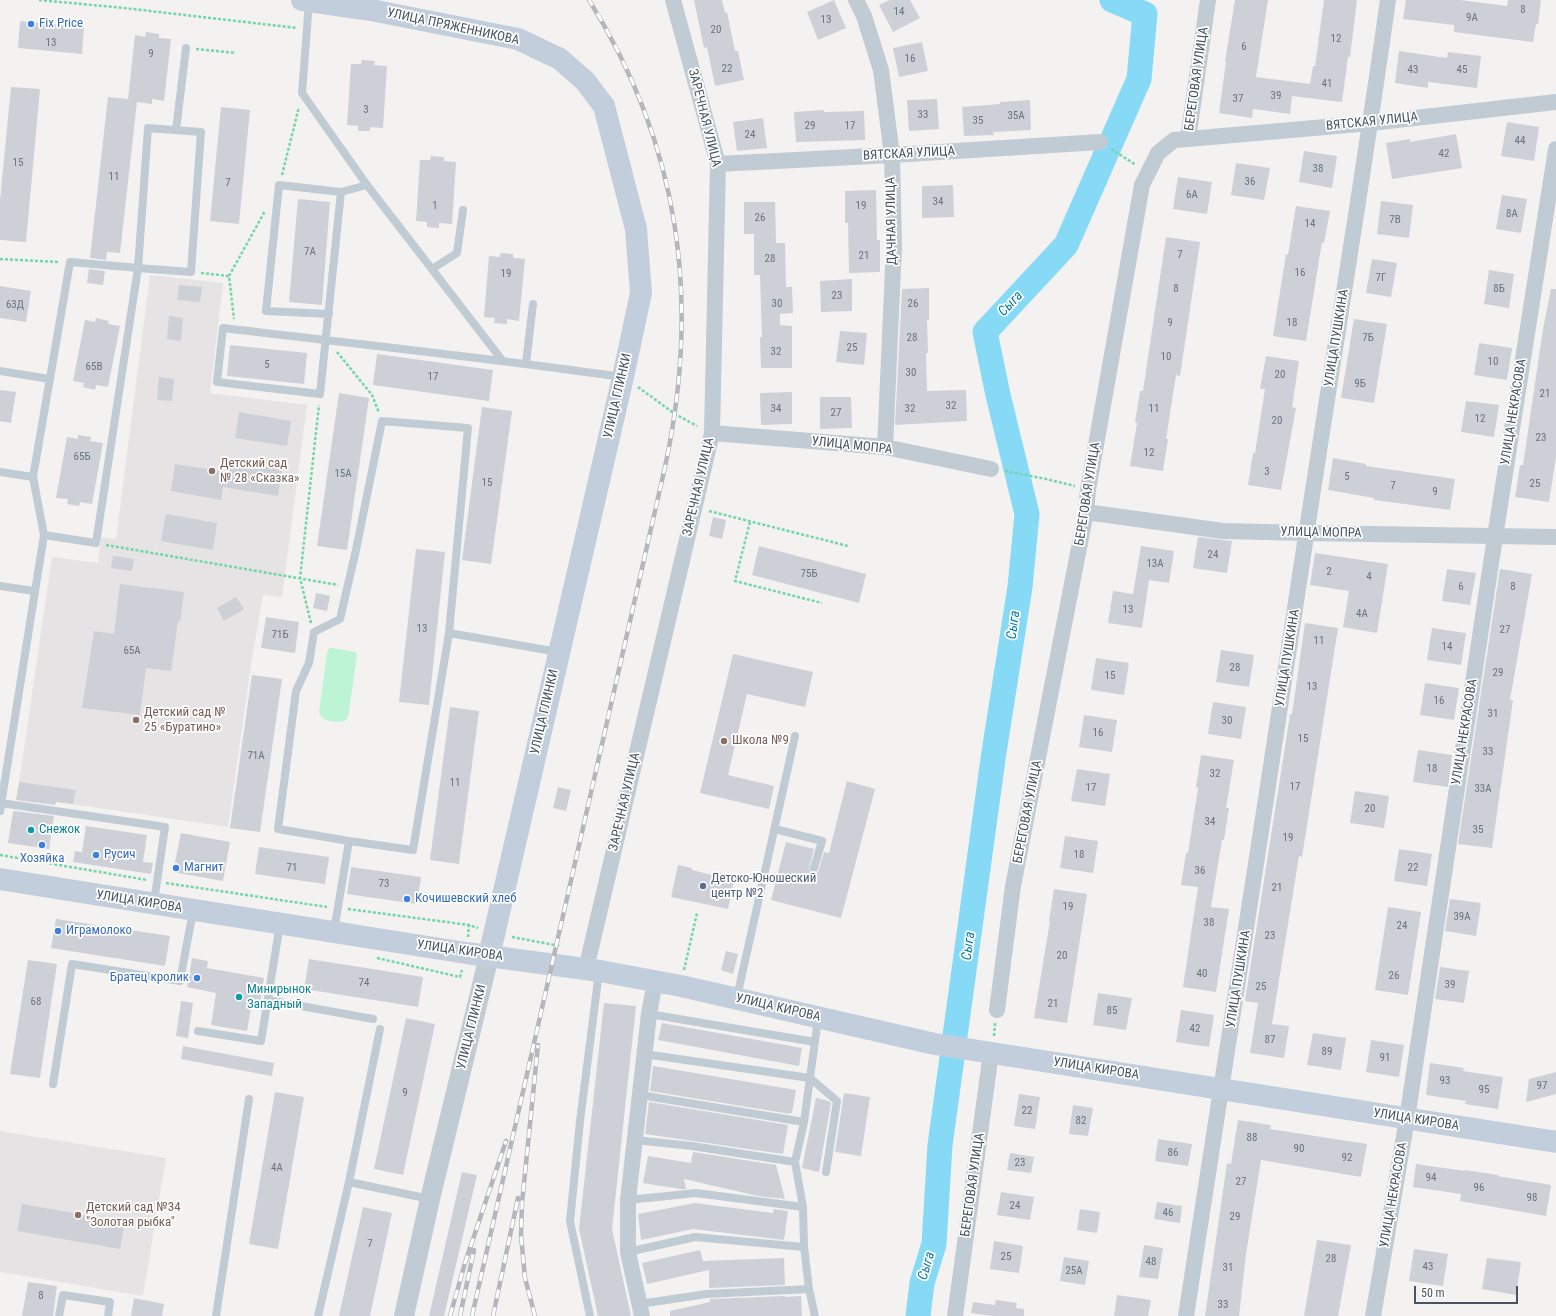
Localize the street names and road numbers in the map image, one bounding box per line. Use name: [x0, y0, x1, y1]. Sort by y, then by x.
street label: УЛИЦА ПРЯЖЕННИКОВА: [385, 5, 521, 49]
street label: БЕРЕГОВАЯ УЛИЦА: [1182, 26, 1212, 132]
street label: ЗАРЕЧНАЯ УЛИЦА: [684, 67, 724, 169]
street label: ВЯТСКАЯ УЛИЦА: [1325, 109, 1419, 135]
street label: ВЯТСКАЯ УЛИЦА: [863, 144, 955, 164]
street label: ДАЧНАЯ УЛИЦА: [883, 177, 901, 265]
street label: УЛИЦА ПУШКИНА: [1322, 288, 1352, 388]
street label: УЛИЦА ГЛИНКИ: [601, 352, 635, 440]
street label: УЛИЦА НЕКРАСОВА: [1498, 358, 1530, 466]
street label: УЛИЦА МОПРА: [811, 434, 893, 458]
street label: ЗАРЕЧНАЯ УЛИЦА: [680, 436, 718, 538]
street label: БЕРЕГОВАЯ УЛИЦА: [1072, 441, 1104, 547]
street label: УЛИЦА МОПРА: [1280, 524, 1362, 542]
street label: УЛИЦА ПУШКИНА: [1273, 608, 1303, 708]
street label: УЛИЦА ГЛИНКИ: [528, 668, 562, 756]
street label: УЛИЦА НЕКРАСОВА: [1449, 678, 1481, 786]
street label: ЗАРЕЧНАЯ УЛИЦА: [606, 751, 644, 853]
street label: БЕРЕГОВАЯ УЛИЦА: [1010, 759, 1046, 865]
street label: УЛИЦА КИРОВА: [95, 888, 183, 916]
street label: УЛИЦА ПУШКИНА: [1224, 929, 1254, 1029]
street label: УЛИЦА КИРОВА: [416, 937, 504, 965]
street label: УЛИЦА ГЛИНКИ: [454, 983, 490, 1071]
street label: УЛИЦА КИРОВА: [734, 991, 822, 1025]
street label: УЛИЦА КИРОВА: [1052, 1055, 1140, 1083]
street label: УЛИЦА КИРОВА: [1372, 1106, 1460, 1134]
street label: БЕРЕГОВАЯ УЛИЦА: [958, 1132, 988, 1238]
street label: УЛИЦА НЕКРАСОВА: [1377, 1141, 1411, 1249]

